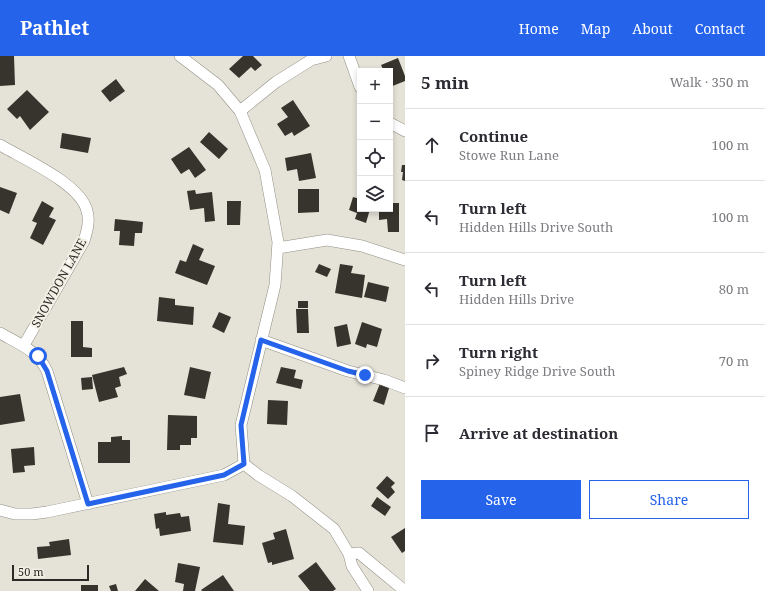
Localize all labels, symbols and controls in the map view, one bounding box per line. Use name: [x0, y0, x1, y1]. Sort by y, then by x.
text: Pathlet: [20, 15, 89, 41]
text: Home: [519, 19, 559, 38]
text: Map: [581, 19, 610, 38]
text: About: [632, 19, 673, 38]
text: Contact: [695, 19, 745, 38]
map controls: [357, 68, 393, 212]
button: +: [357, 68, 393, 104]
text: 5 min: [421, 71, 469, 94]
text: Walk · 350 m: [670, 73, 749, 91]
button: −: [357, 104, 393, 140]
text: Continue: [459, 126, 528, 146]
icon: ahead: [421, 134, 443, 156]
text: 100 m: [712, 136, 749, 154]
button: locate: [357, 140, 393, 176]
text: Stowe Run Lane: [459, 146, 559, 164]
button: layers: [357, 176, 393, 212]
text: Turn left: [459, 198, 527, 218]
icon: left: [421, 206, 443, 228]
text: 100 m: [712, 208, 749, 226]
text: Hidden Hills Drive South: [459, 218, 613, 236]
street label: SNOWDON LANE: [27, 235, 90, 330]
text: Turn left: [459, 270, 527, 290]
icon: left: [421, 278, 443, 300]
text: 80 m: [719, 280, 749, 298]
text: Hidden Hills Drive: [459, 290, 574, 308]
text: Turn right: [459, 342, 538, 362]
route start: [29, 347, 47, 365]
icon: right: [421, 350, 443, 372]
text: 70 m: [719, 352, 749, 370]
text: Spiney Ridge Drive South: [459, 362, 616, 380]
route end: [356, 366, 374, 384]
icon: arrive: [421, 422, 443, 444]
text: Arrive at destination: [459, 423, 618, 443]
button: Save: [421, 480, 581, 519]
button: Share: [589, 480, 749, 519]
scale bar: [12, 563, 89, 582]
text: 50 m: [18, 564, 44, 579]

